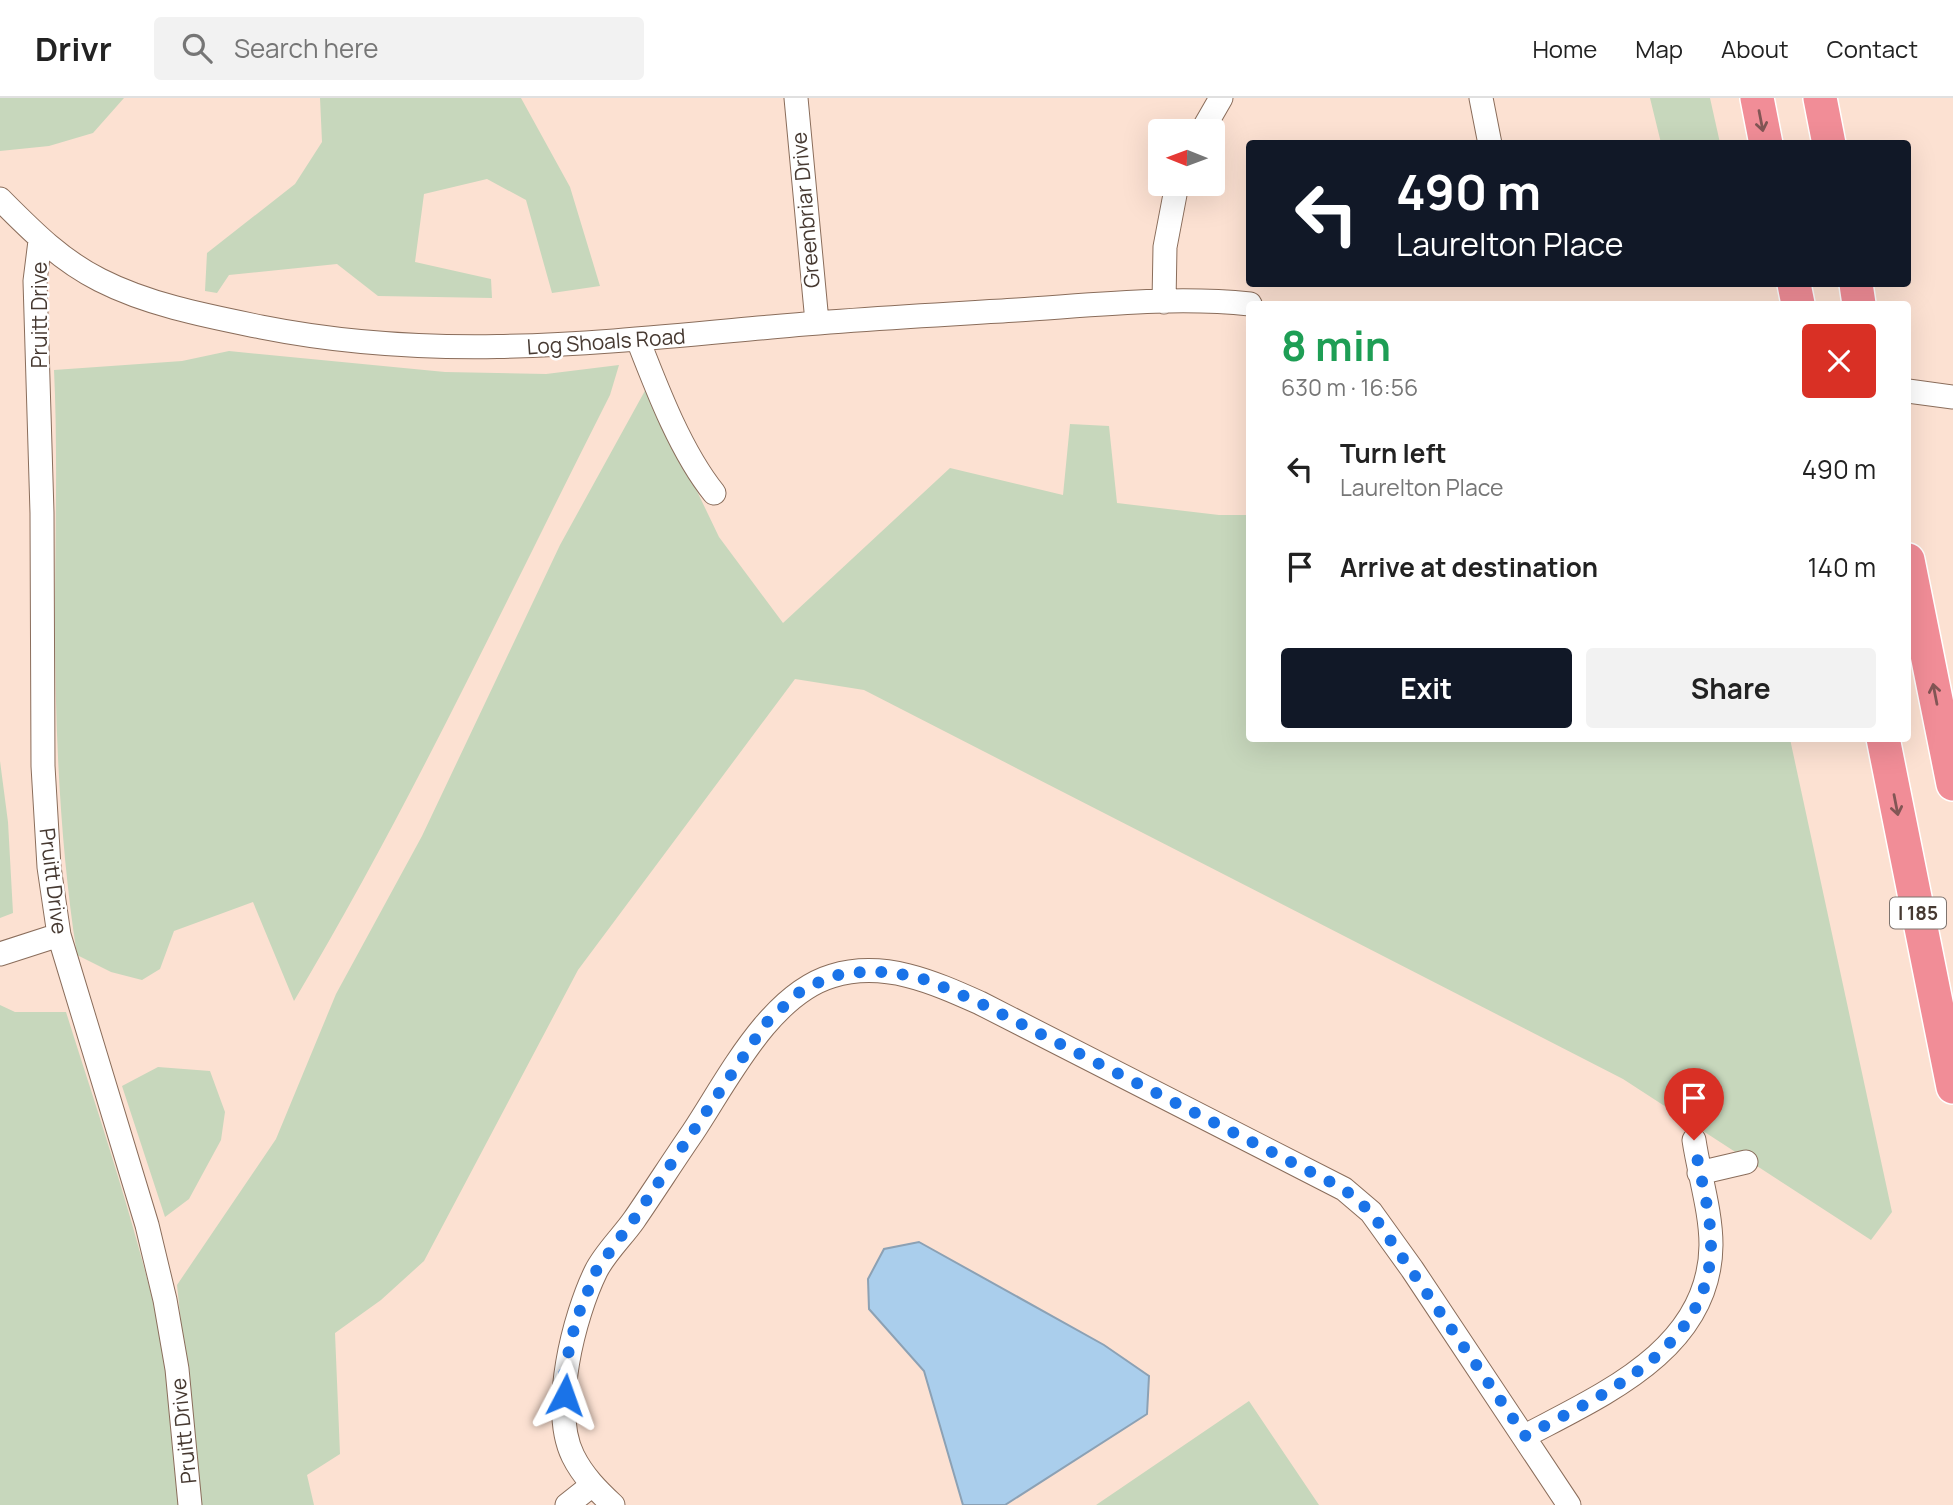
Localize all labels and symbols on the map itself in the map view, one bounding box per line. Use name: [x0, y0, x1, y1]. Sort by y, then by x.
one-way arrow: [1755, 109, 1769, 132]
north arrow: [1148, 119, 1225, 196]
street label: Greenbriar Drive: [784, 131, 826, 289]
street label: Pruitt Drive: [25, 262, 53, 368]
street label: Log Shoals Road: [526, 321, 686, 361]
one-way arrow: [1927, 683, 1941, 706]
one-way arrow: [1890, 793, 1904, 816]
street label: Pruitt Drive: [34, 826, 74, 936]
road number: I 185: [1890, 898, 1946, 928]
pin: [1664, 1068, 1724, 1140]
position arrow: [528, 1358, 602, 1432]
street label: Pruitt Drive: [164, 1377, 202, 1485]

